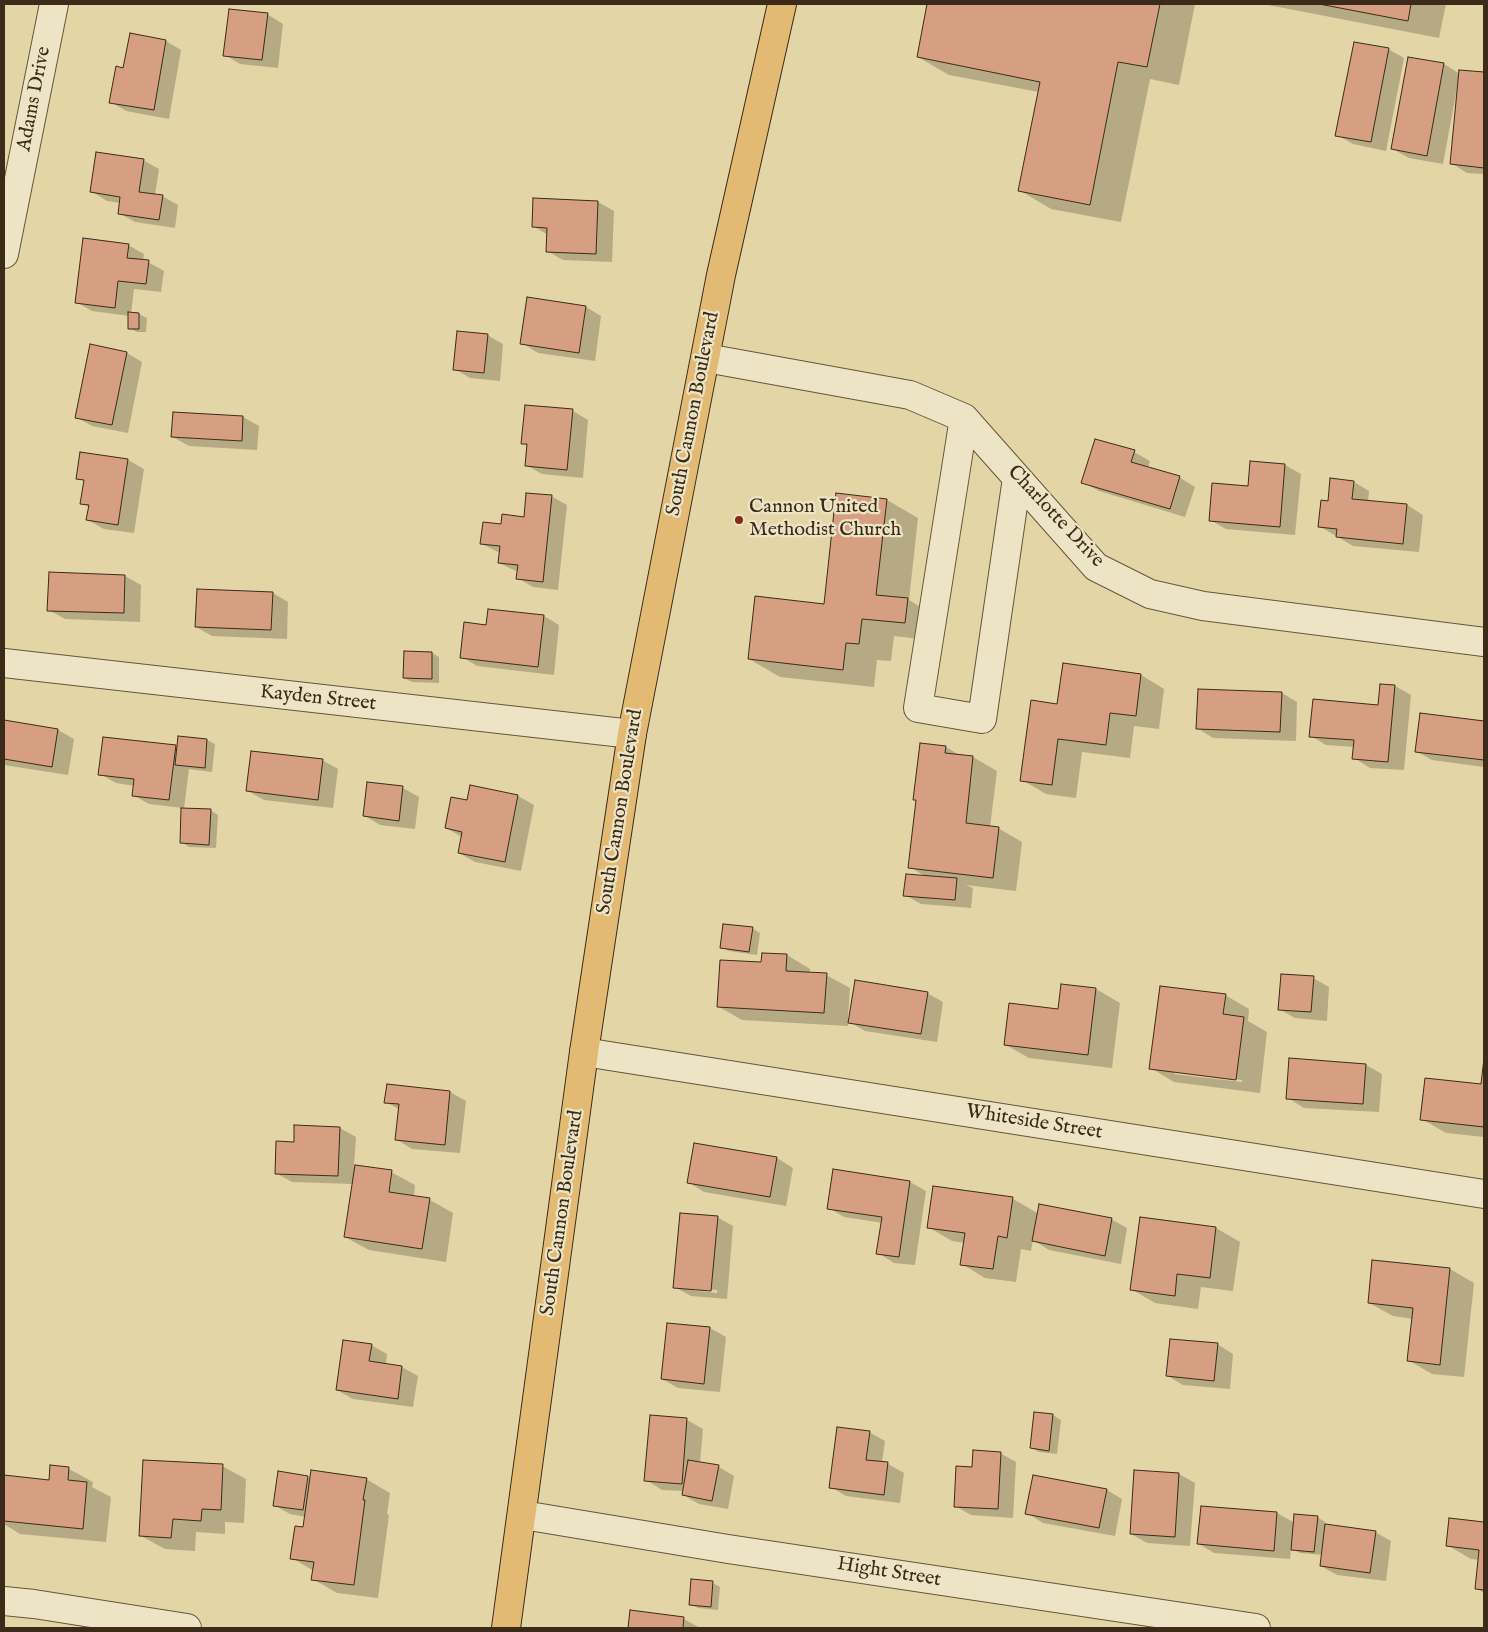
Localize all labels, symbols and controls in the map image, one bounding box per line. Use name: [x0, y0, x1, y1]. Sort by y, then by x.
street label: Adams Drive: [13, 45, 57, 153]
street label: South Cannon Boulevard: [662, 310, 726, 518]
street label: Charlotte Drive: [1002, 461, 1108, 573]
place label: Cannon United Methodist Church: [749, 496, 901, 543]
marker: Cannon United Methodist Church: [733, 514, 745, 526]
street label: Kayden Street: [259, 681, 377, 717]
street label: South Cannon Boulevard: [593, 708, 649, 916]
street label: Whiteside Street: [964, 1100, 1104, 1146]
street label: South Cannon Boulevard: [537, 1109, 589, 1317]
street label: Hight Street: [835, 1553, 943, 1593]

